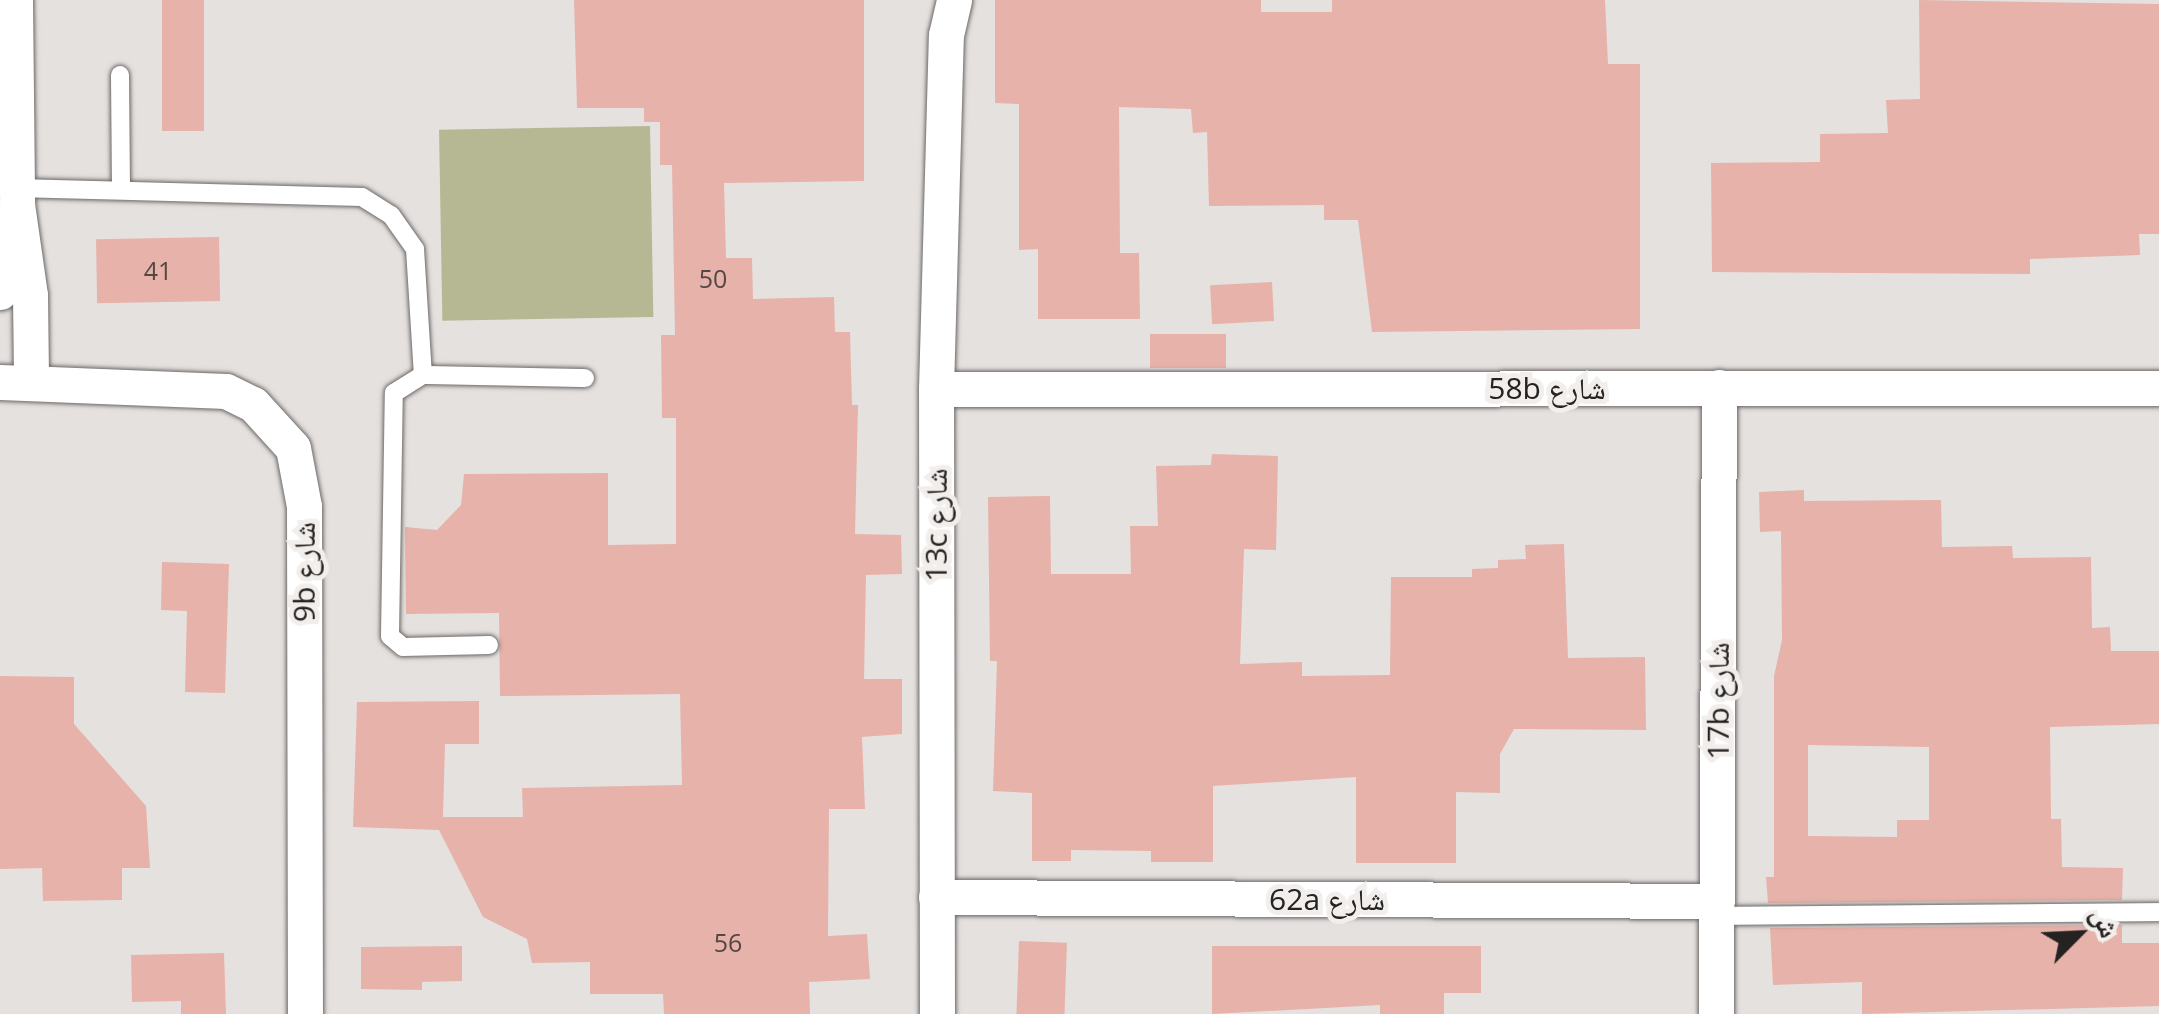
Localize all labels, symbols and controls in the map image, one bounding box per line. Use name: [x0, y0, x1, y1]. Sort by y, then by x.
house number: 41: [144, 255, 172, 285]
house number: 50: [699, 263, 727, 293]
street label: 58b شارع: [1488, 370, 1606, 406]
street label: 13c شارع: [918, 468, 954, 582]
street label: 9b شارع: [286, 522, 322, 622]
street label: 17b شارع: [1700, 642, 1736, 760]
street label: 62a شارع: [1269, 881, 1385, 917]
north arrow: [2029, 884, 2129, 984]
text: ش: [2083, 900, 2130, 943]
house number: 56: [714, 927, 742, 957]

